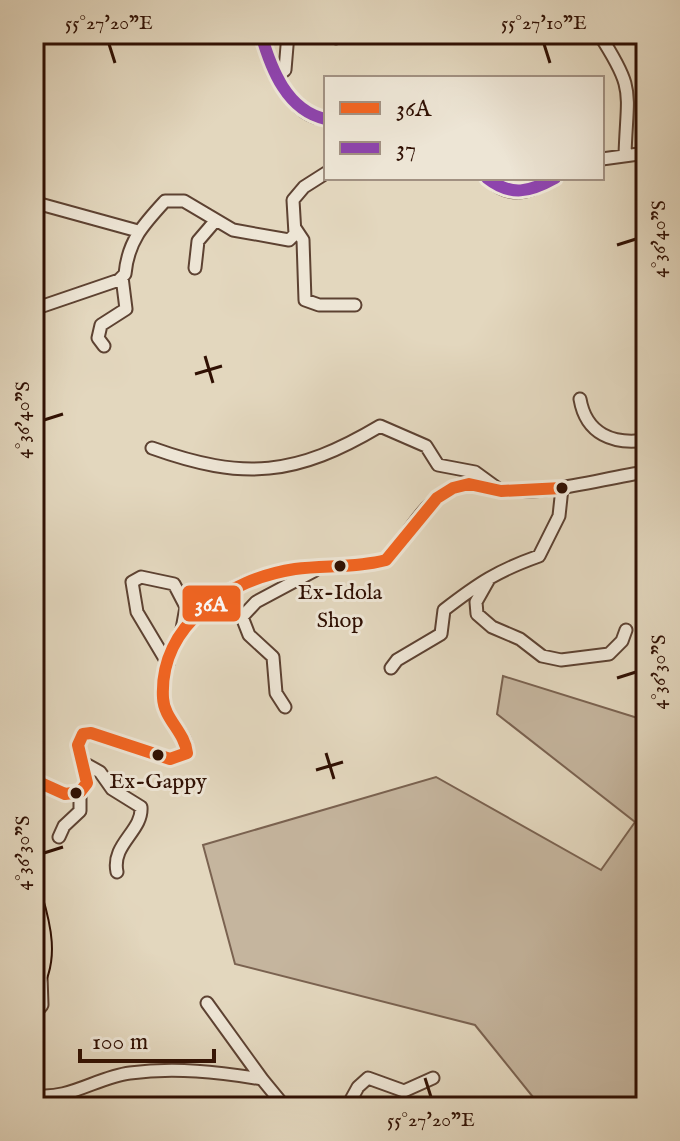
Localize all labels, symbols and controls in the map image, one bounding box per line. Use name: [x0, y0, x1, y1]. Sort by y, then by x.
text: 55°27'20"E: [65, 11, 153, 36]
text: 55°27'10"E: [501, 11, 587, 36]
legend: [324, 76, 604, 180]
text: 36A: [396, 94, 432, 125]
text: 37: [396, 134, 416, 165]
text: 4°36'40"S: [647, 200, 672, 278]
text: 4°36'40"S: [11, 381, 36, 459]
unlabelled marker: [554, 480, 570, 496]
marker: Ex-Idola Shop: [332, 558, 348, 574]
place label: Ex-Idola Shop: [298, 579, 383, 635]
line badge: 36A: [181, 584, 242, 623]
text: 36A: [195, 591, 228, 619]
text: 4°36'30"S: [647, 634, 672, 710]
marker: Ex-Gappy: [150, 747, 166, 763]
place label: Ex-Gappy: [109, 768, 207, 796]
unlabelled marker: [68, 785, 84, 801]
text: 4°36'30"S: [11, 815, 36, 891]
scale bar: [80, 1013, 214, 1063]
text: 100 m: [92, 1027, 148, 1058]
text: 55°27'20"E: [387, 1108, 475, 1133]

